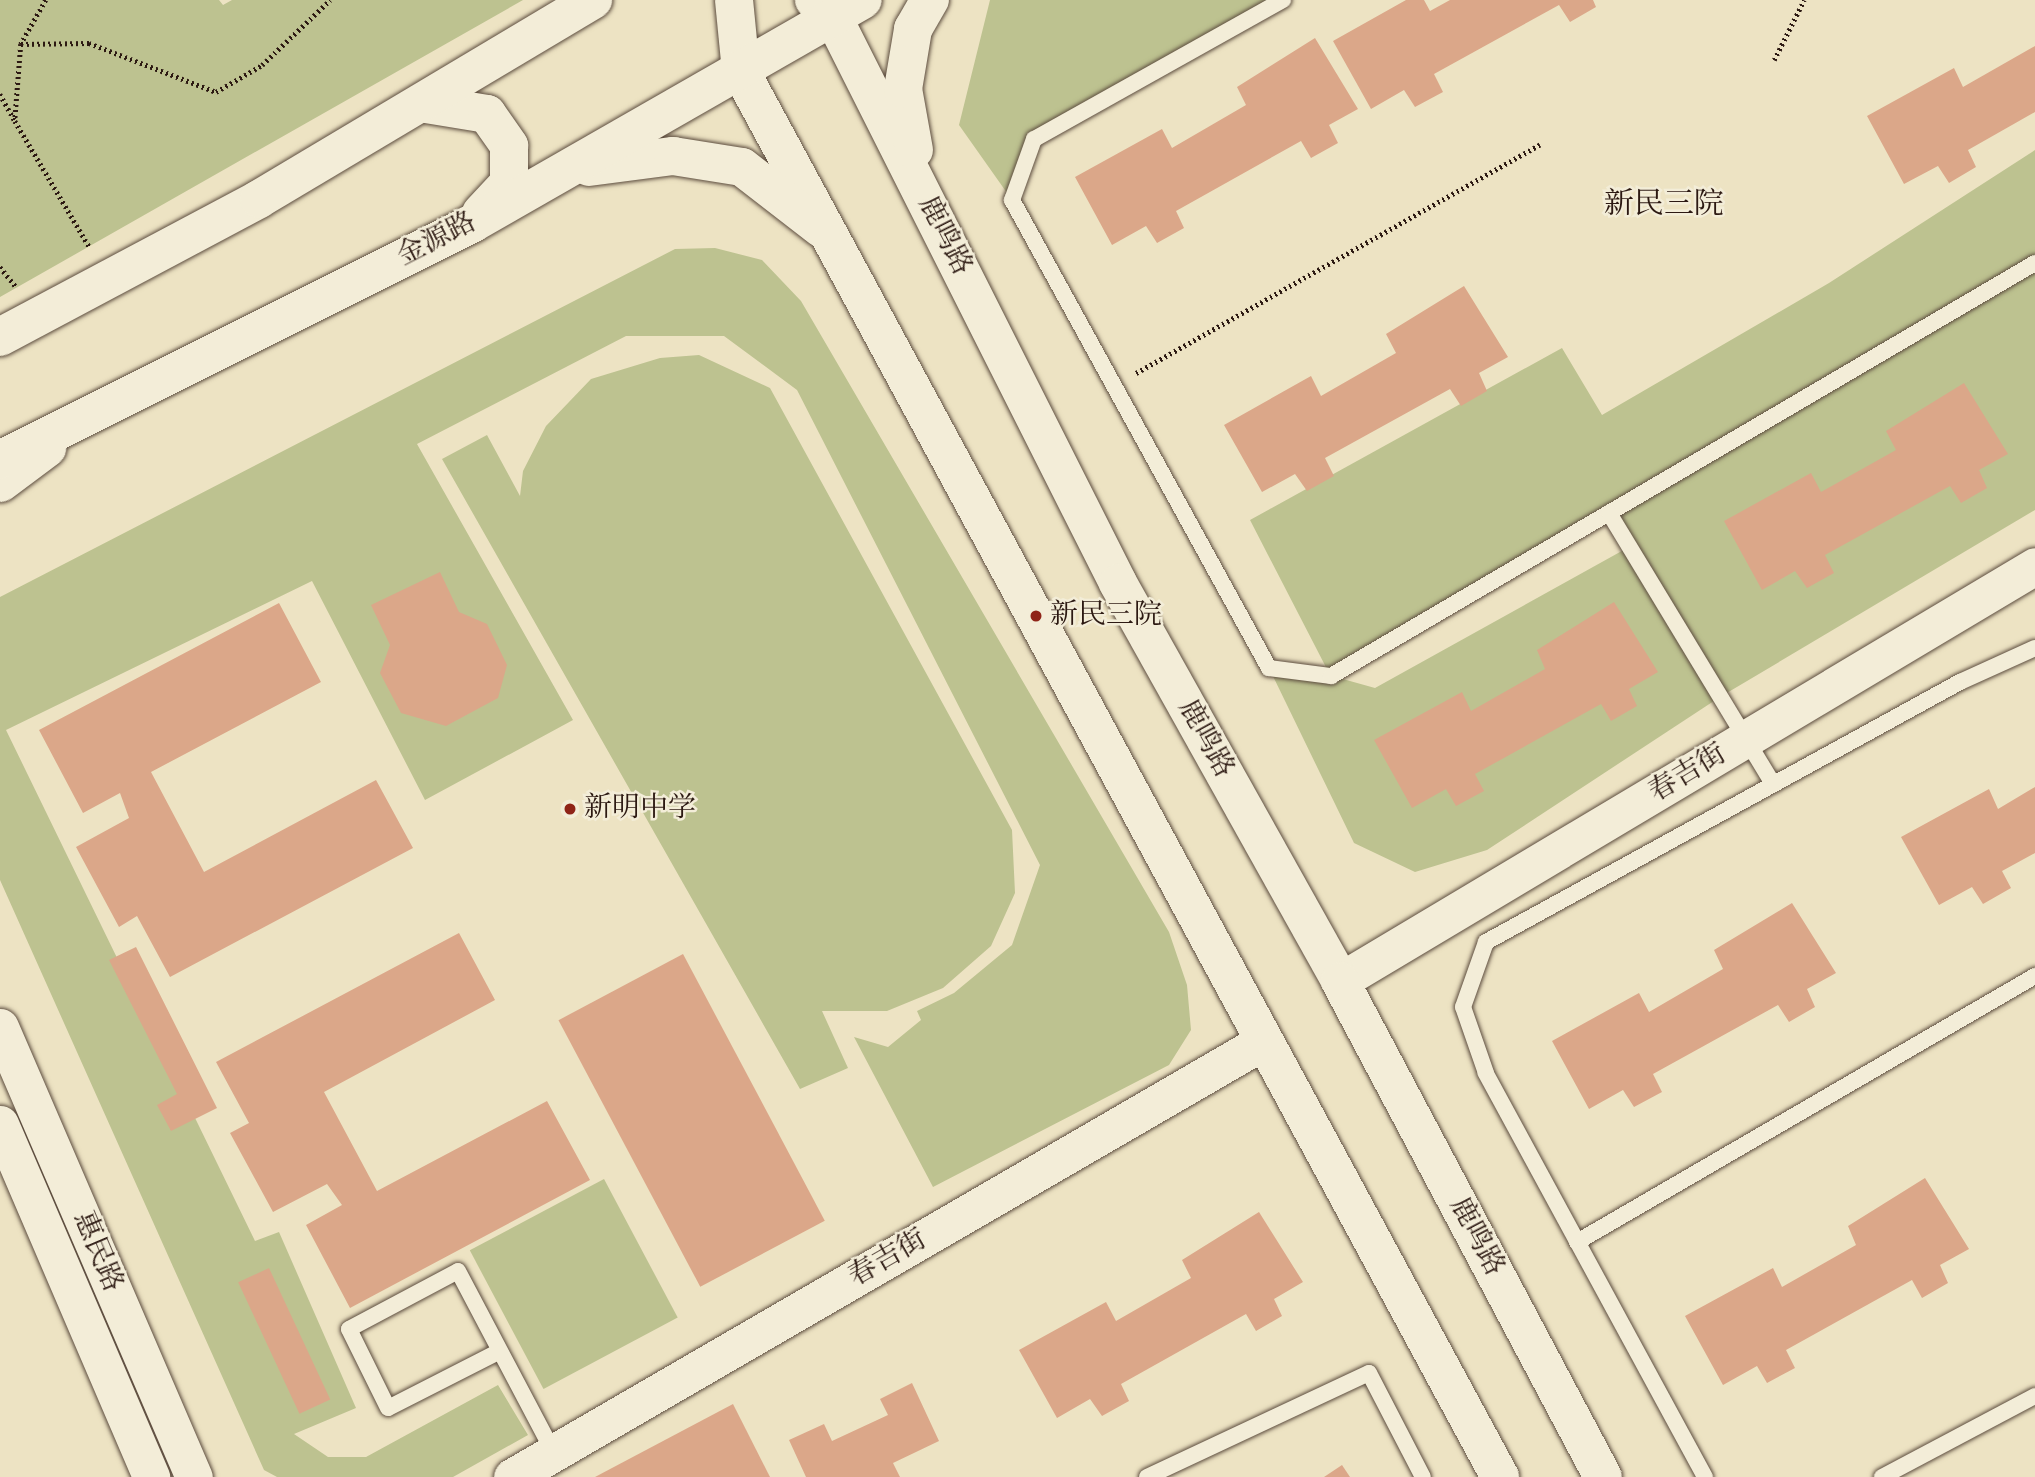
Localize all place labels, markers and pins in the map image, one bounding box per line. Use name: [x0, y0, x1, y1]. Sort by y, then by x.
place label: 新民三院: [1050, 599, 1162, 633]
marker: 新民三院: [1028, 608, 1044, 624]
place label: 新明中学: [584, 792, 696, 826]
marker: 新明中学: [562, 801, 578, 817]

